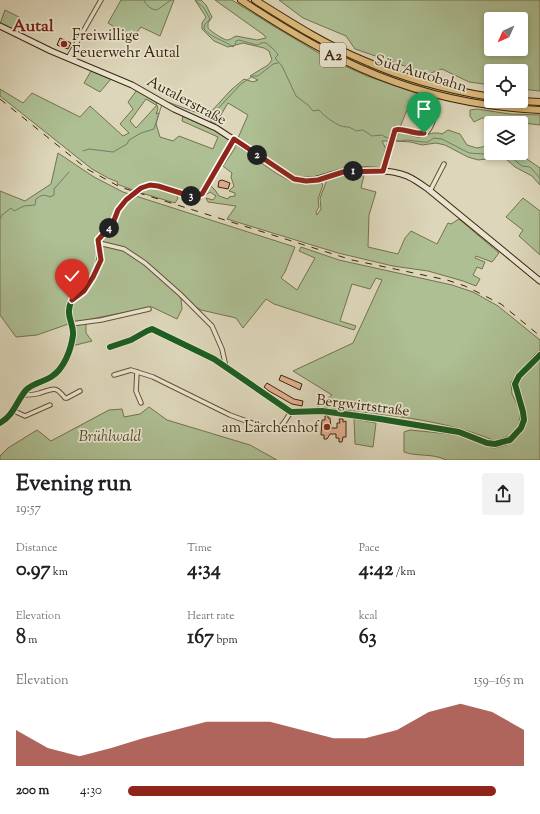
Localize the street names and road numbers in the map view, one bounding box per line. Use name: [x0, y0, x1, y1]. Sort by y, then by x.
road number: A2: [320, 43, 346, 67]
street label: Süd Autobahn: [372, 50, 469, 98]
street label: Autalerstraße: [143, 72, 230, 131]
street label: Bergwirtstraße: [315, 390, 411, 423]

